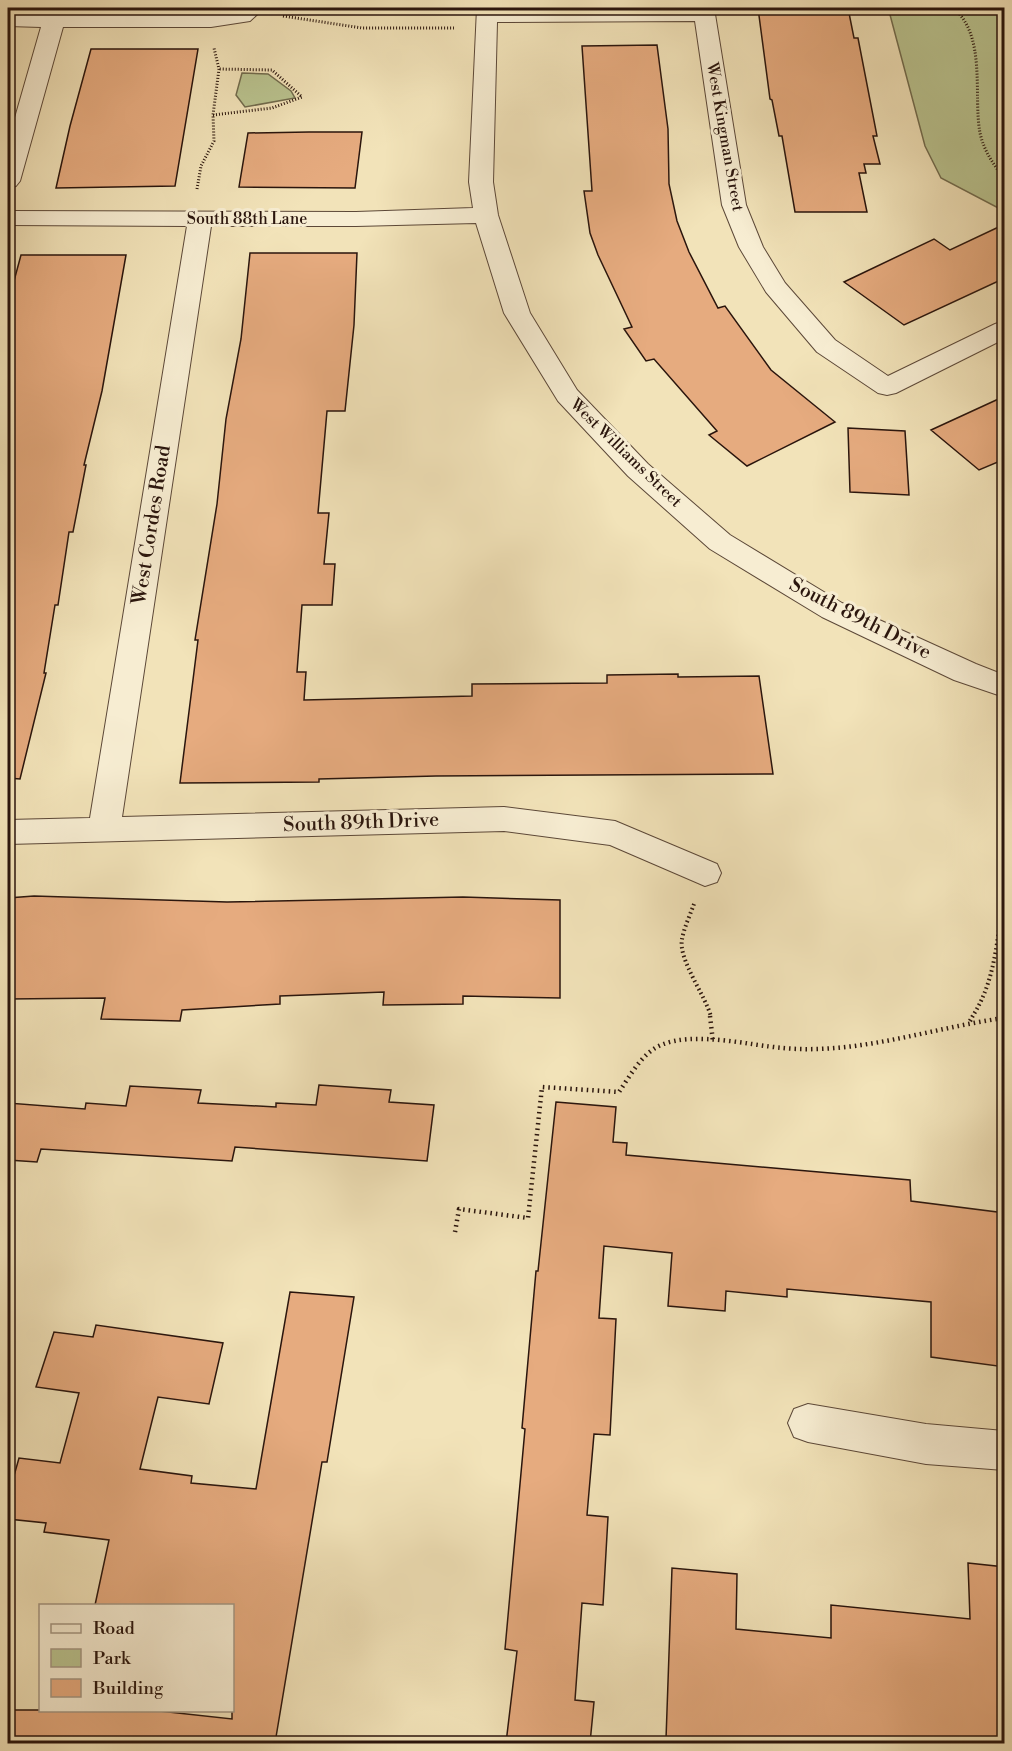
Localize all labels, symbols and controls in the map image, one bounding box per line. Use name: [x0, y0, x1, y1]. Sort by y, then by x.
street label: West Kingman Street: [702, 60, 748, 213]
street label: South 88th Lane: [187, 209, 307, 229]
street label: West Williams Street: [565, 394, 686, 512]
street label: West Cordes Road: [127, 443, 177, 608]
street label: South 89th Drive: [785, 572, 935, 666]
street label: South 89th Drive: [283, 808, 439, 838]
legend: [39, 1604, 234, 1712]
text: Road: [93, 1617, 136, 1640]
text: Park: [93, 1647, 132, 1670]
text: Building: [92, 1677, 164, 1700]

